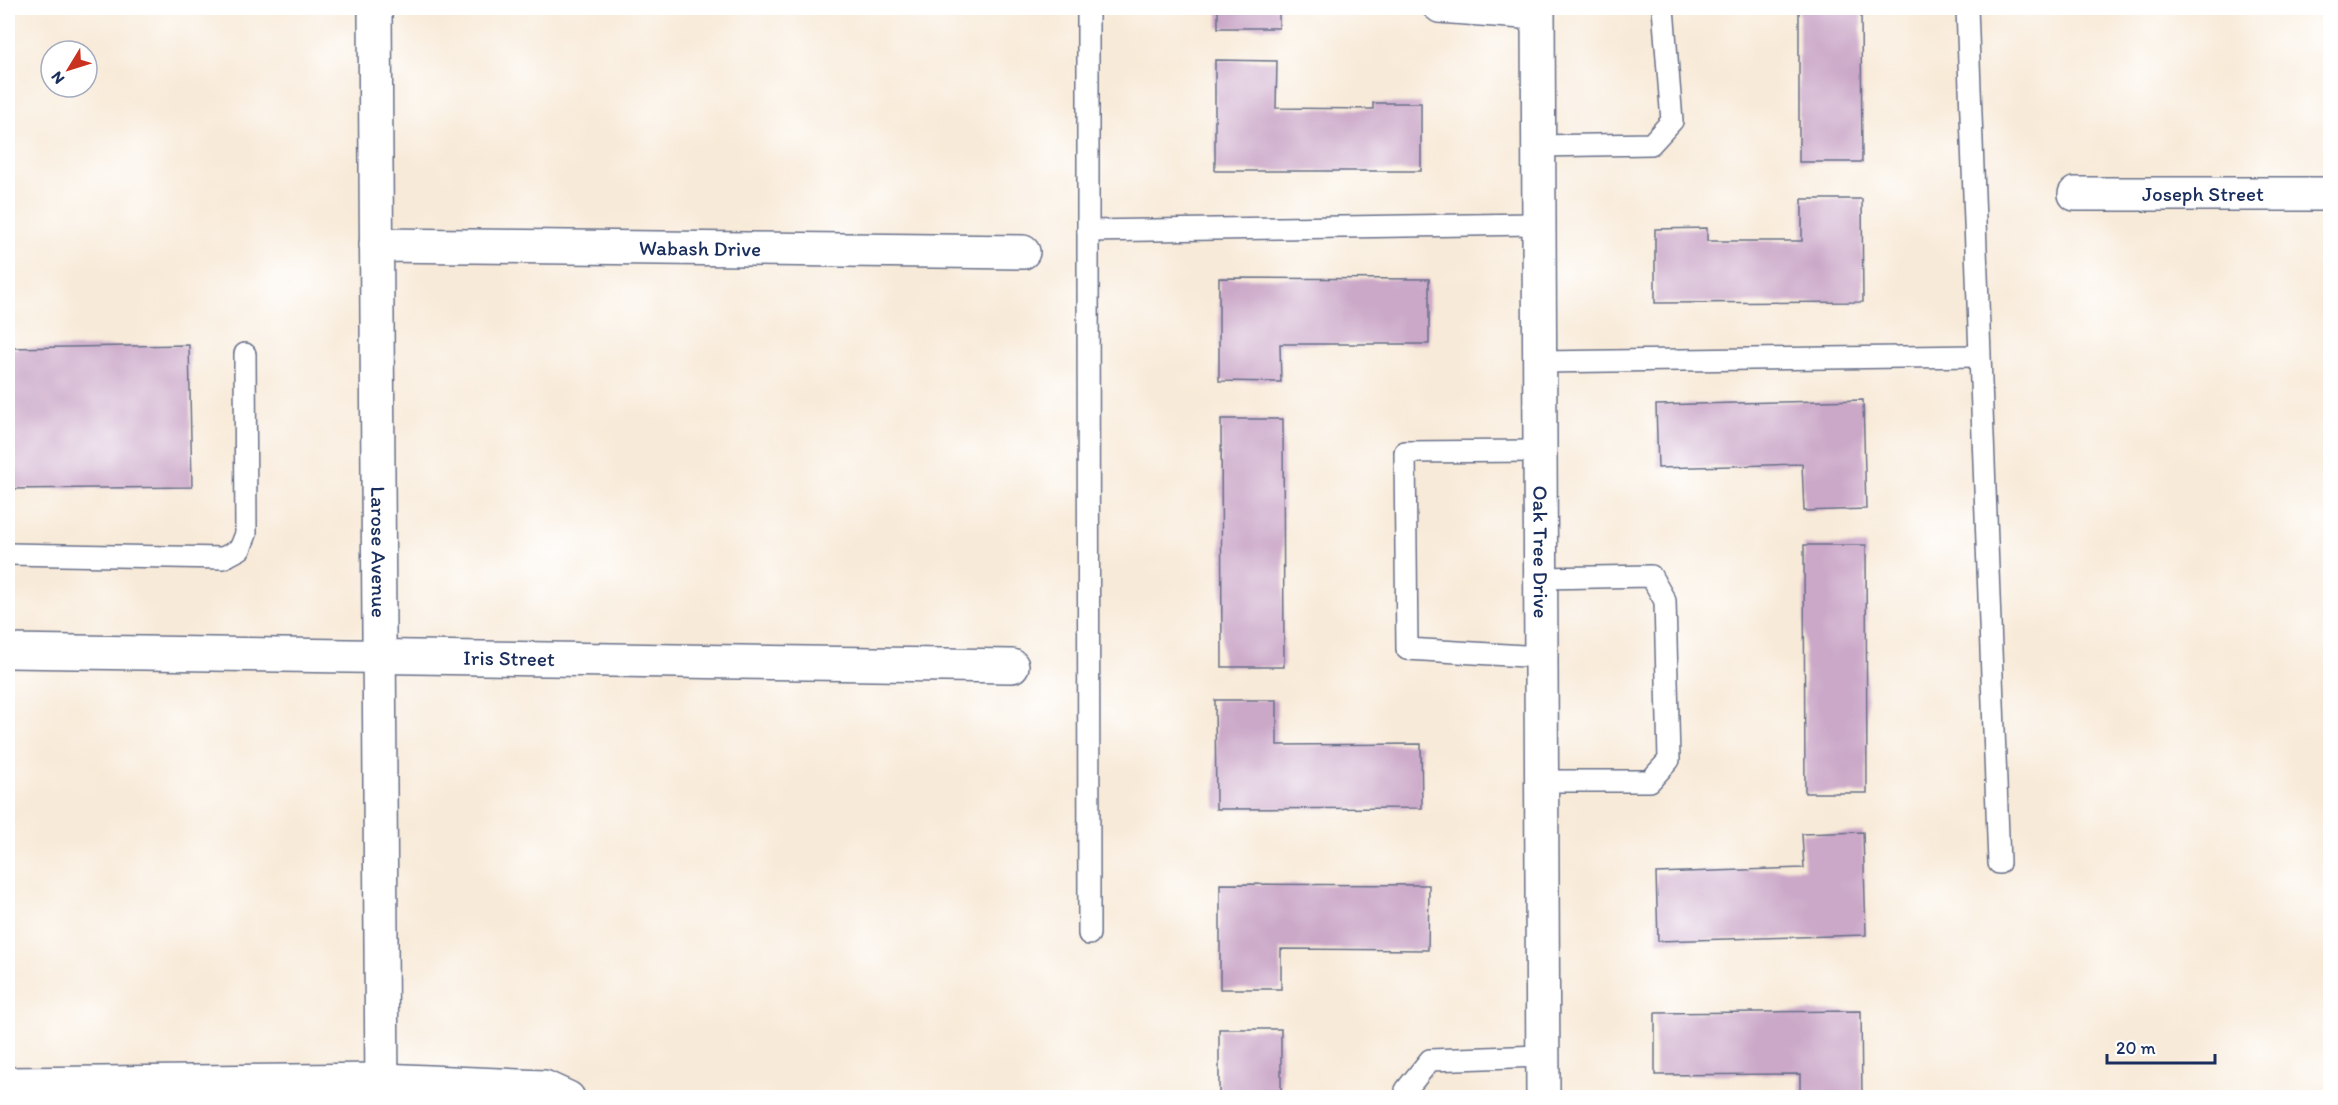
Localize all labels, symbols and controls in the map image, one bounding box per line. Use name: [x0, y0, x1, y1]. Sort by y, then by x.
north arrow: [39, 39, 99, 99]
text: N: [47, 68, 68, 88]
street label: Joseph Street: [2142, 181, 2264, 206]
street label: Wabash Drive: [639, 235, 761, 261]
street label: Oak Tree Drive: [1528, 485, 1554, 619]
street label: Larose Avenue: [366, 486, 392, 618]
street label: Iris Street: [463, 645, 555, 671]
scale bar: [2107, 1027, 2215, 1065]
text: 20 m: [2116, 1037, 2156, 1059]

